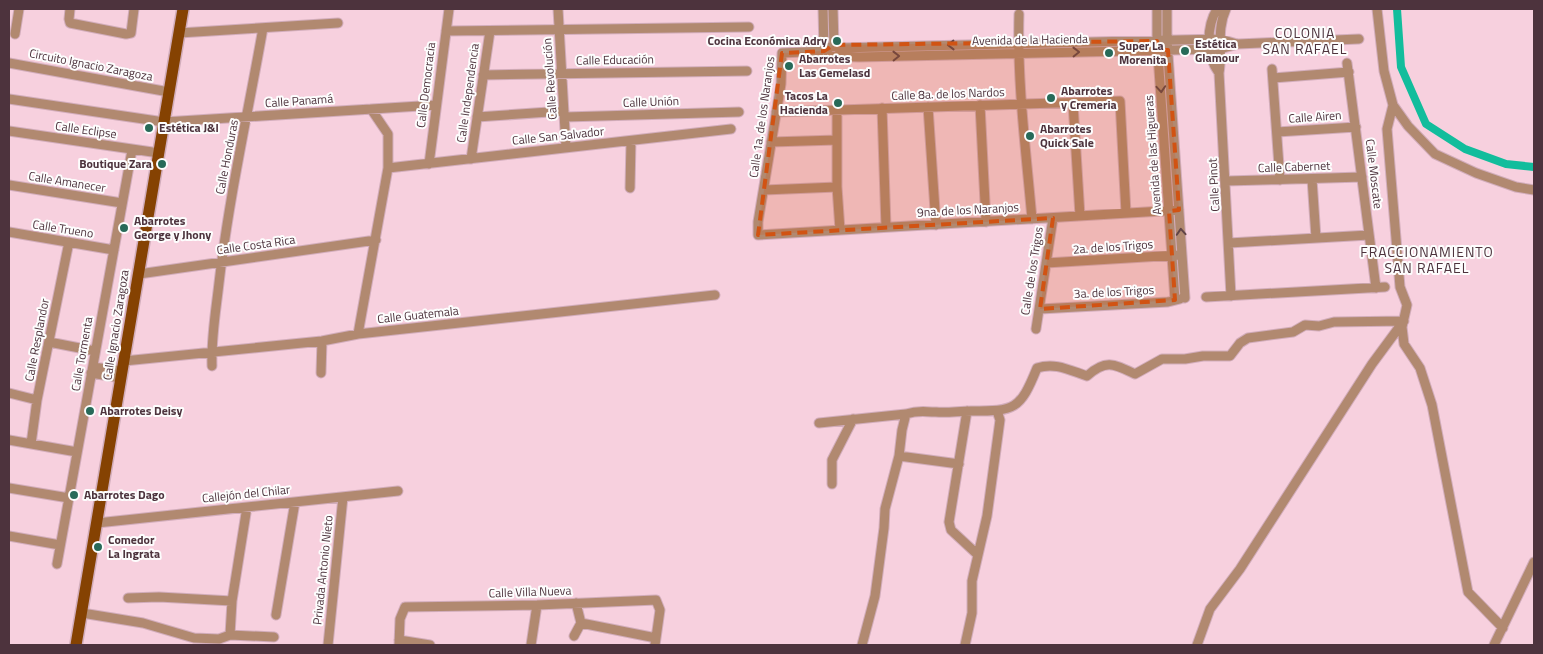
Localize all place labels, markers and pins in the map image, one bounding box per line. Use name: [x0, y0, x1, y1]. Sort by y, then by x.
place label: Cocina Económica Adry: [708, 31, 827, 50]
place label: Estética Glamour: [1195, 34, 1240, 67]
marker: Cocina Económica Adry: [831, 35, 843, 47]
place label: Super La Morenita: [1119, 36, 1166, 69]
marker: Estética Glamour: [1179, 45, 1191, 57]
marker: Super La Morenita: [1103, 47, 1115, 59]
place label: Abarrotes Las Gemelasd: [799, 49, 870, 82]
marker: Abarrotes Las Gemelasd: [783, 60, 795, 72]
place label: Abarrotes y Cremeria: [1061, 81, 1117, 114]
place label: Tacos La Hacienda: [780, 86, 828, 119]
marker: Abarrotes y Cremeria: [1045, 92, 1057, 104]
marker: Tacos La Hacienda: [832, 97, 844, 109]
place label: Estética J&l: [159, 118, 219, 137]
place label: Abarrotes Quick Sale: [1040, 119, 1094, 152]
marker: Estética J&l: [143, 122, 155, 134]
marker: Abarrotes Quick Sale: [1024, 130, 1036, 142]
place label: Boutique Zara: [79, 154, 152, 173]
marker: Boutique Zara: [156, 158, 168, 170]
place label: Abarrotes George y Jhony: [134, 211, 211, 244]
marker: Abarrotes George y Jhony: [118, 222, 130, 234]
place label: Abarrotes Deisy: [100, 401, 182, 420]
marker: Abarrotes Deisy: [84, 405, 96, 417]
place label: Abarrotes Dago: [84, 485, 165, 504]
marker: Abarrotes Dago: [68, 489, 80, 501]
place label: Comedor La Ingrata: [108, 530, 160, 563]
marker: Comedor La Ingrata: [92, 541, 104, 553]

